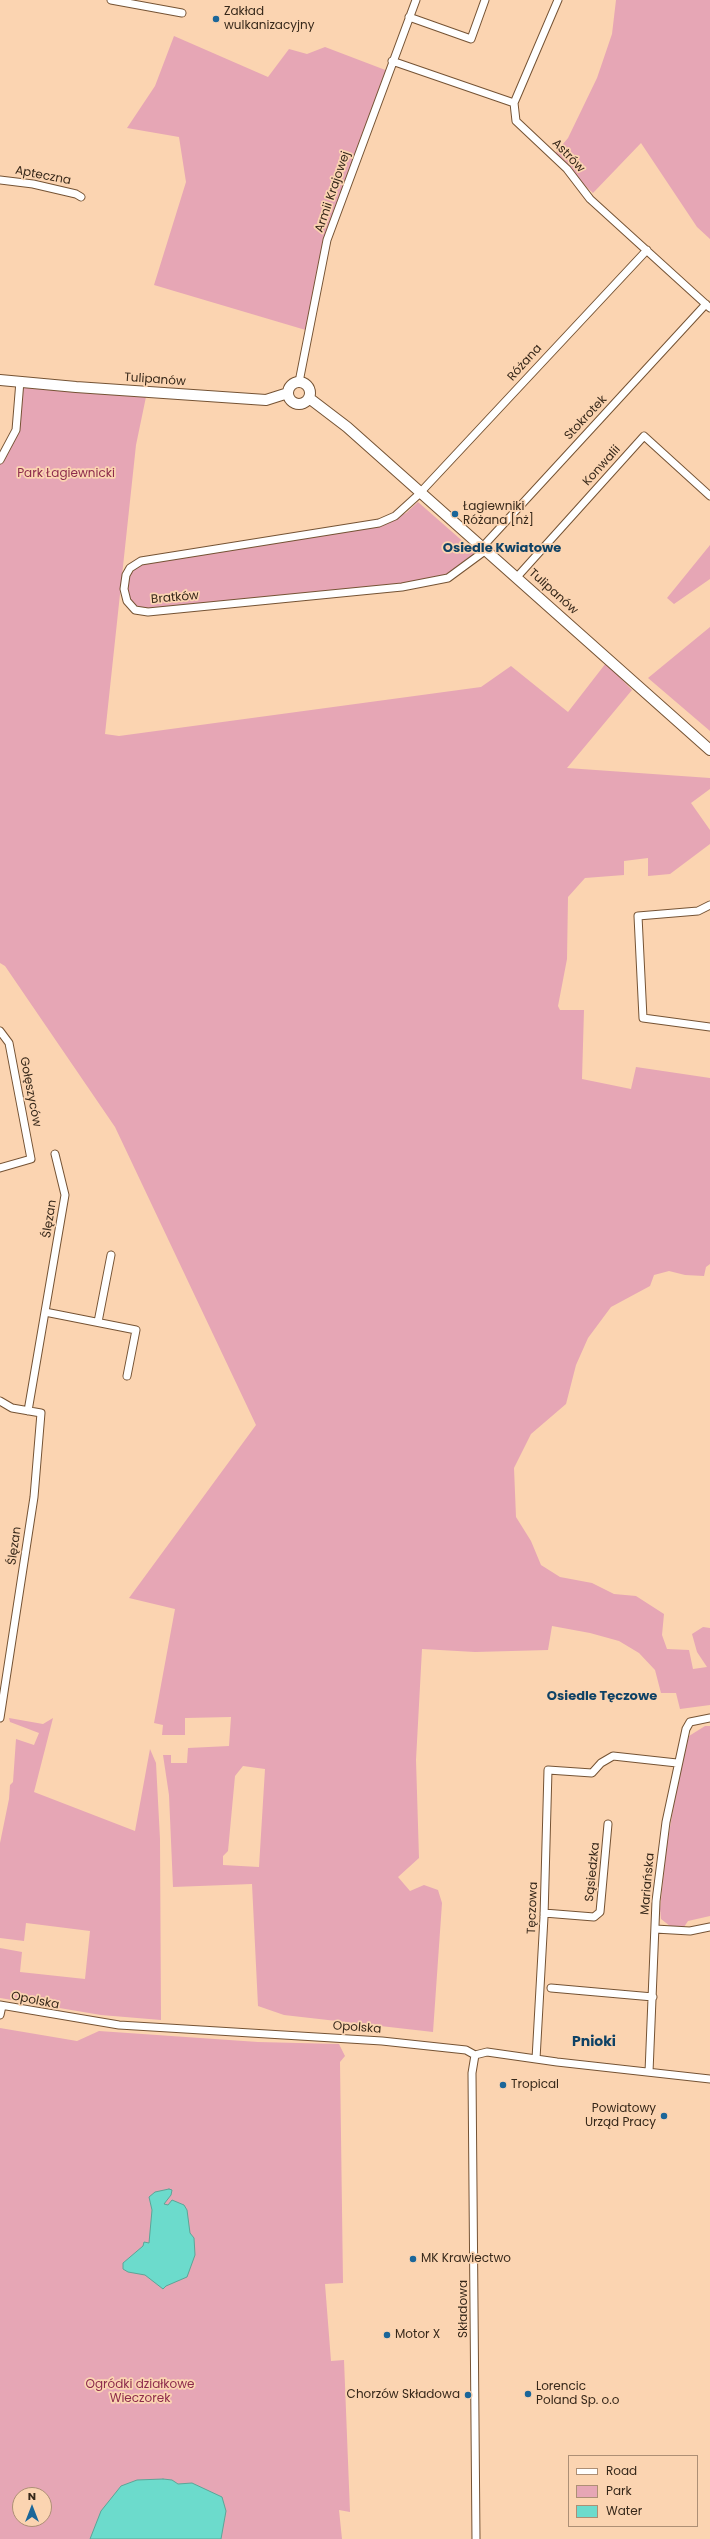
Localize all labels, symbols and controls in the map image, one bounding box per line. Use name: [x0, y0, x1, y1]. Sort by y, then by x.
place label: Zakład wulkanizacyjny: [224, 5, 314, 33]
marker: Zakład wulkanizacyjny: [211, 14, 221, 24]
street label: Astrów: [549, 136, 587, 176]
street label: Armii Krajowej: [312, 150, 354, 234]
street label: Apteczna: [14, 164, 72, 188]
street label: Różana: [505, 342, 545, 384]
street label: Tulipanów: [124, 371, 186, 389]
street label: Stokrotek: [562, 393, 610, 443]
street label: Konwalii: [580, 443, 624, 489]
park label: Park Łagiewnicki: [17, 467, 115, 481]
place label: Łagiewniki Różana [nż]: [463, 500, 534, 528]
marker: Łagiewniki Różana [nż]: [450, 509, 460, 519]
district label: Osiedle Kwiatowe: [443, 541, 561, 557]
street label: Tulipanów: [525, 566, 581, 618]
street label: Bratków: [150, 589, 200, 607]
street label: Gołęszyców: [16, 1056, 44, 1128]
street label: Ślęzan: [40, 1199, 60, 1239]
street label: Ślęzan: [5, 1526, 25, 1566]
district label: Osiedle Tęczowe: [547, 1689, 657, 1705]
street label: Sąsiedzka: [583, 1842, 603, 1902]
street label: Mariańska: [638, 1852, 658, 1916]
street label: Tęczowa: [525, 1882, 541, 1934]
street label: Opolska: [10, 1989, 60, 2013]
street label: Opolska: [332, 2019, 382, 2037]
district label: Pnioki: [572, 2034, 616, 2050]
place label: Tropical: [511, 2078, 559, 2092]
marker: Tropical: [498, 2080, 508, 2090]
place label: Powiatowy Urząd Pracy: [585, 2102, 656, 2130]
marker: Powiatowy Urząd Pracy: [659, 2111, 669, 2121]
place label: MK Krawiectwo: [421, 2252, 511, 2266]
marker: MK Krawiectwo: [408, 2254, 418, 2264]
street label: Składowa: [457, 2280, 471, 2338]
place label: Motor X: [395, 2328, 440, 2342]
marker: Motor X: [382, 2330, 392, 2340]
park label: Ogródki działkowe Wieczorek: [86, 2378, 194, 2406]
place label: Lorencic Poland Sp. o.o: [536, 2380, 619, 2408]
place label: Chorzów Składowa: [347, 2388, 460, 2402]
marker: Lorencic Poland Sp. o.o: [523, 2389, 533, 2399]
marker: Chorzów Składowa: [463, 2390, 473, 2400]
legend: [568, 2455, 698, 2527]
text: Road: [606, 2462, 637, 2479]
text: Park: [606, 2482, 632, 2499]
north arrow: [12, 2487, 52, 2527]
text: N: [28, 2488, 36, 2504]
text: Water: [606, 2502, 642, 2519]

